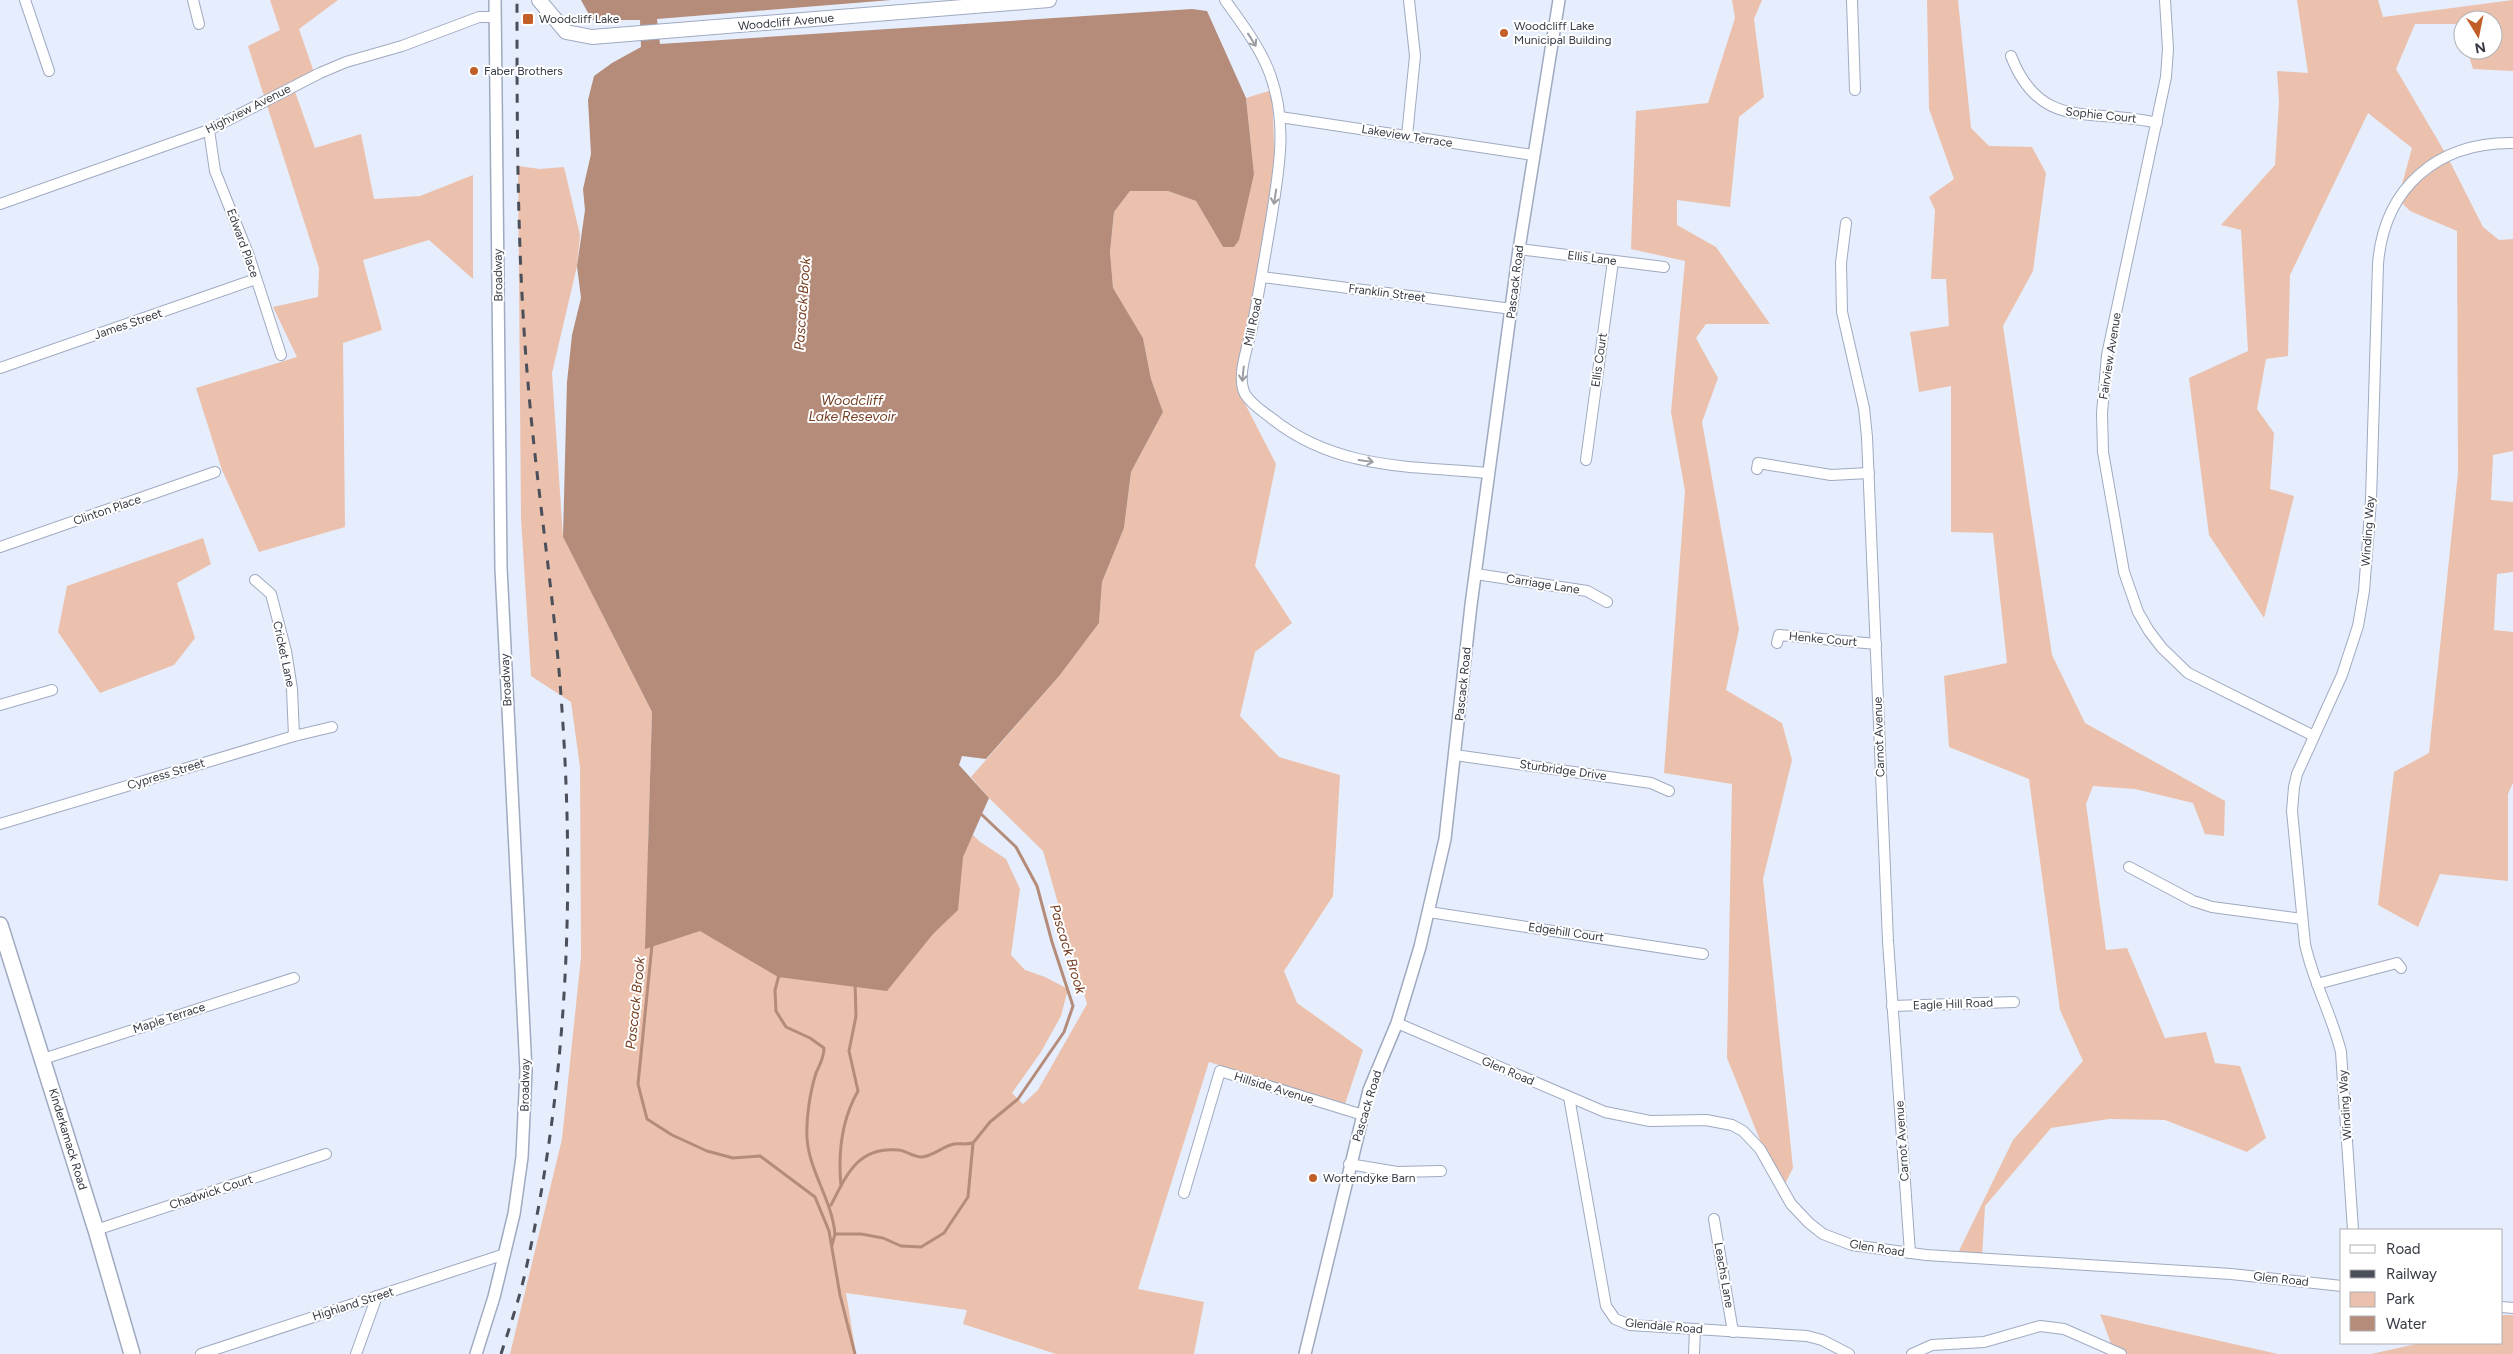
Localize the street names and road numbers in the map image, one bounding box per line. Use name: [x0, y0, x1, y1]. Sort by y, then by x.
street label: Woodcliff Avenue: [737, 11, 835, 33]
street label: Highview Avenue: [203, 81, 293, 137]
street label: Sophie Court: [2065, 104, 2138, 126]
street label: Lakeview Terrace: [1360, 122, 1454, 150]
street label: Edward Place: [224, 207, 262, 280]
street label: Pascack Road: [1504, 244, 1526, 320]
street label: Broadway: [491, 248, 505, 302]
street label: Ellis Lane: [1567, 248, 1618, 268]
street label: Franklin Street: [1348, 281, 1427, 305]
street label: Mill Road: [1241, 297, 1265, 347]
street label: James Street: [92, 306, 164, 342]
street label: Fairview Avenue: [2096, 311, 2124, 400]
street label: Ellis Court: [1588, 332, 1610, 388]
street label: Clinton Place: [71, 492, 143, 528]
street label: Winding Way: [2359, 494, 2378, 567]
street label: Carriage Lane: [1505, 571, 1581, 597]
street label: Cricket Lane: [270, 620, 298, 689]
street label: Henke Court: [1788, 629, 1858, 649]
street label: Pascack Road: [1452, 646, 1474, 722]
street label: Broadway: [498, 652, 514, 707]
street label: Carnot Avenue: [1871, 696, 1887, 778]
street label: Cypress Street: [125, 755, 207, 792]
street label: Sturbridge Drive: [1519, 757, 1608, 783]
street label: Edgehill Court: [1527, 920, 1605, 944]
street label: Eagle Hill Road: [1913, 996, 1993, 1012]
street label: Maple Terrace: [131, 1000, 207, 1036]
street label: Glen Road: [1480, 1054, 1536, 1088]
street label: Broadway: [518, 1058, 532, 1112]
street label: Winding Way: [2335, 1068, 2354, 1141]
street label: Hillside Avenue: [1232, 1069, 1316, 1107]
street label: Pascack Road: [1349, 1069, 1385, 1143]
street label: Kinderkamack Road: [46, 1087, 90, 1191]
street label: Carnot Avenue: [1892, 1100, 1912, 1182]
street label: Chadwick Court: [168, 1172, 255, 1212]
street label: Glen Road: [1848, 1237, 1906, 1259]
street label: Leachs Lane: [1711, 1241, 1737, 1309]
street label: Glen Road: [2253, 1269, 2309, 1289]
street label: Highland Street: [311, 1284, 396, 1324]
street label: Glendale Road: [1625, 1316, 1703, 1336]

